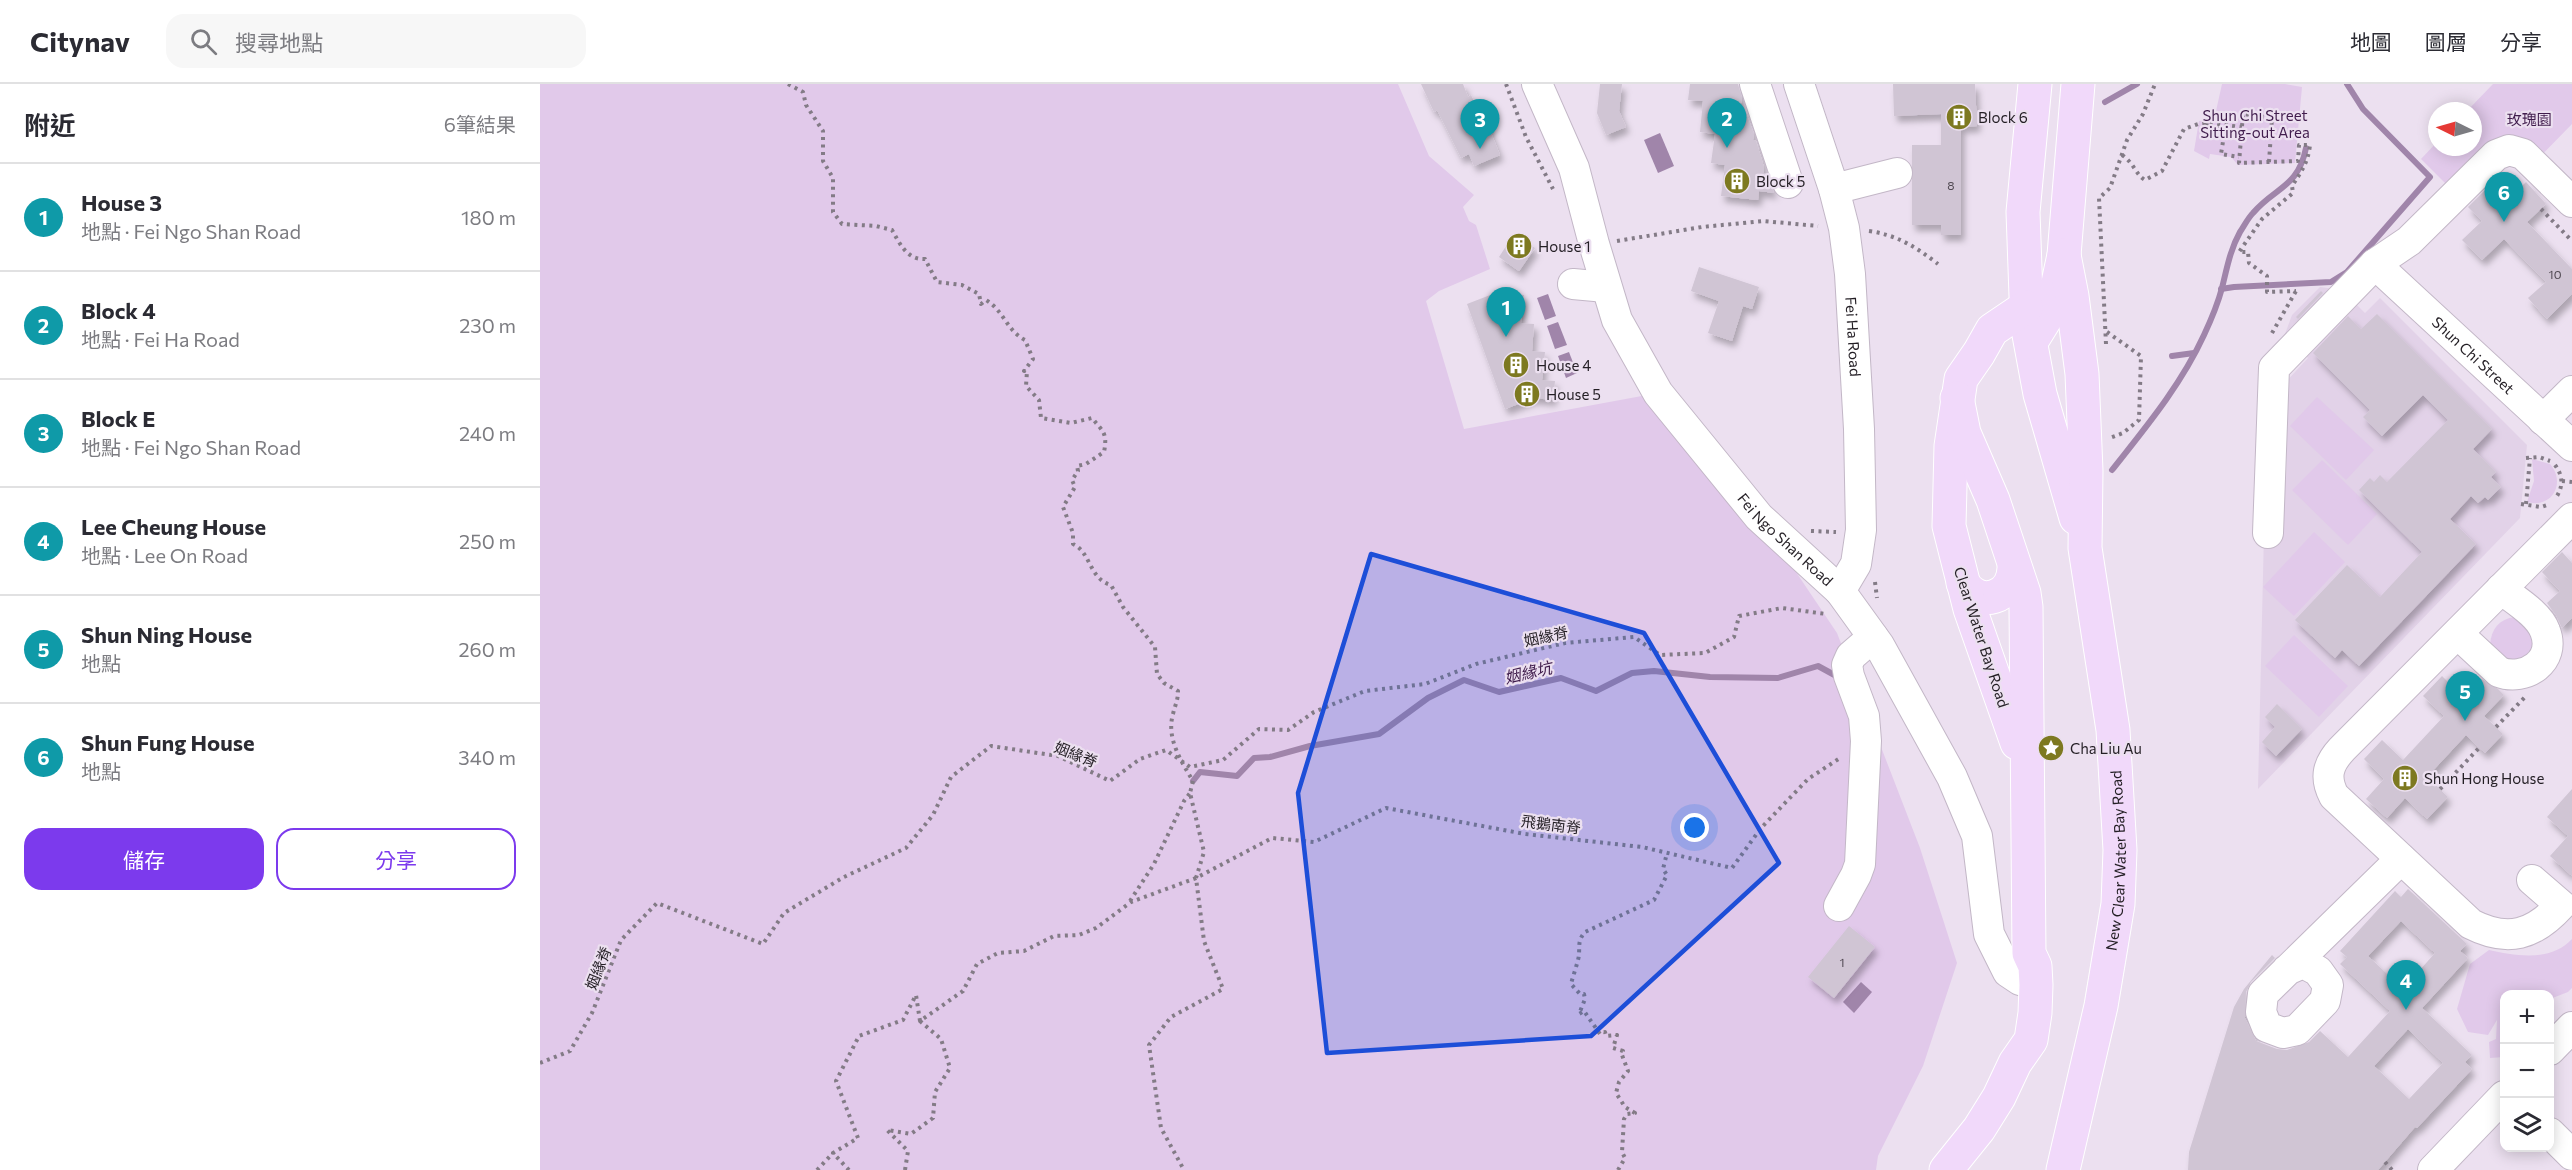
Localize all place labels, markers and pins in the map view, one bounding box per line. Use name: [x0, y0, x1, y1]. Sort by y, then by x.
pin: 2: [1708, 98, 1746, 148]
pin: 3: [1460, 100, 1500, 149]
building icon: Block 6: [1944, 102, 1974, 132]
place label: Block 6: [1978, 108, 2028, 126]
building icon: Block 5: [1722, 166, 1752, 196]
place label: Block 5: [1756, 172, 1806, 190]
pin: 6: [2484, 172, 2524, 222]
building icon: House 1: [1504, 231, 1534, 261]
place label: House 1: [1538, 237, 1591, 255]
pin: 1: [1486, 288, 1526, 337]
building icon: House 4: [1501, 350, 1531, 380]
place label: House 4: [1536, 356, 1591, 374]
building icon: House 5: [1512, 379, 1542, 409]
place label: House 5: [1546, 385, 1601, 403]
pin: 5: [2446, 672, 2484, 721]
place icon: Cha Liu Au: [2036, 733, 2066, 763]
place label: Cha Liu Au: [2070, 739, 2142, 757]
building icon: Shun Hong House: [2390, 763, 2420, 793]
place label: Shun Hong House: [2424, 769, 2544, 787]
pin: 4: [2386, 960, 2426, 1010]

